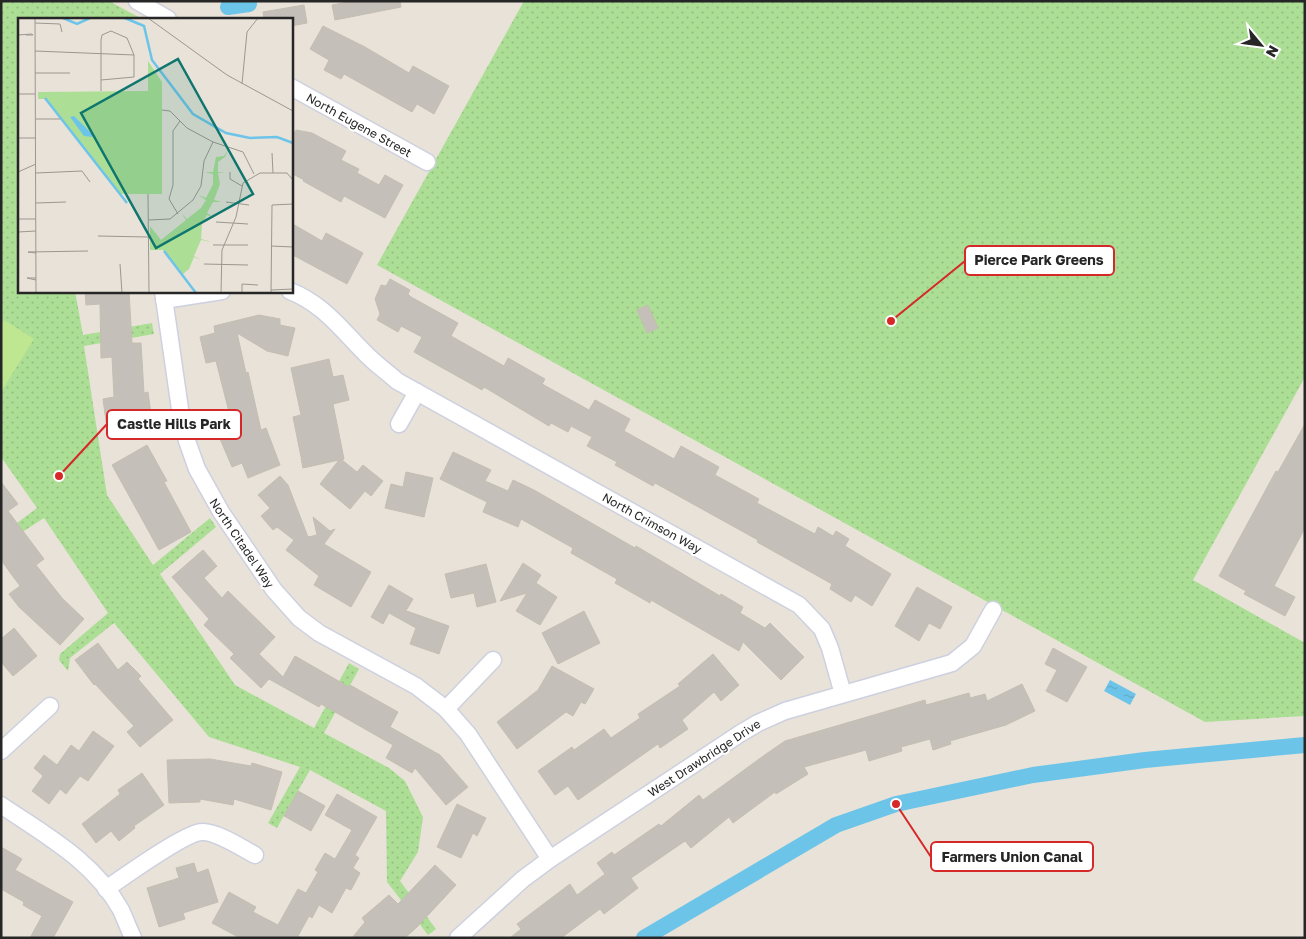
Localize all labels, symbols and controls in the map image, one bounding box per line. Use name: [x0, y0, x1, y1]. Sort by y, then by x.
inset map: [18, 18, 292, 292]
north arrow: [1236, 20, 1286, 70]
text: N: [1263, 43, 1283, 60]
street label: North Eugene Street: [304, 90, 415, 160]
callout: Pierce Park Greens: [965, 246, 1114, 275]
text: Pierce Park Greens: [974, 251, 1104, 268]
callout: Castle Hills Park: [107, 410, 241, 439]
text: Castle Hills Park: [117, 415, 231, 432]
street label: North Crimson Way: [600, 489, 705, 557]
street label: North Citadel Way: [206, 495, 278, 591]
street label: West Drawbridge Drive: [645, 716, 763, 800]
callout: Farmers Union Canal: [931, 842, 1093, 871]
text: Farmers Union Canal: [941, 848, 1083, 865]

